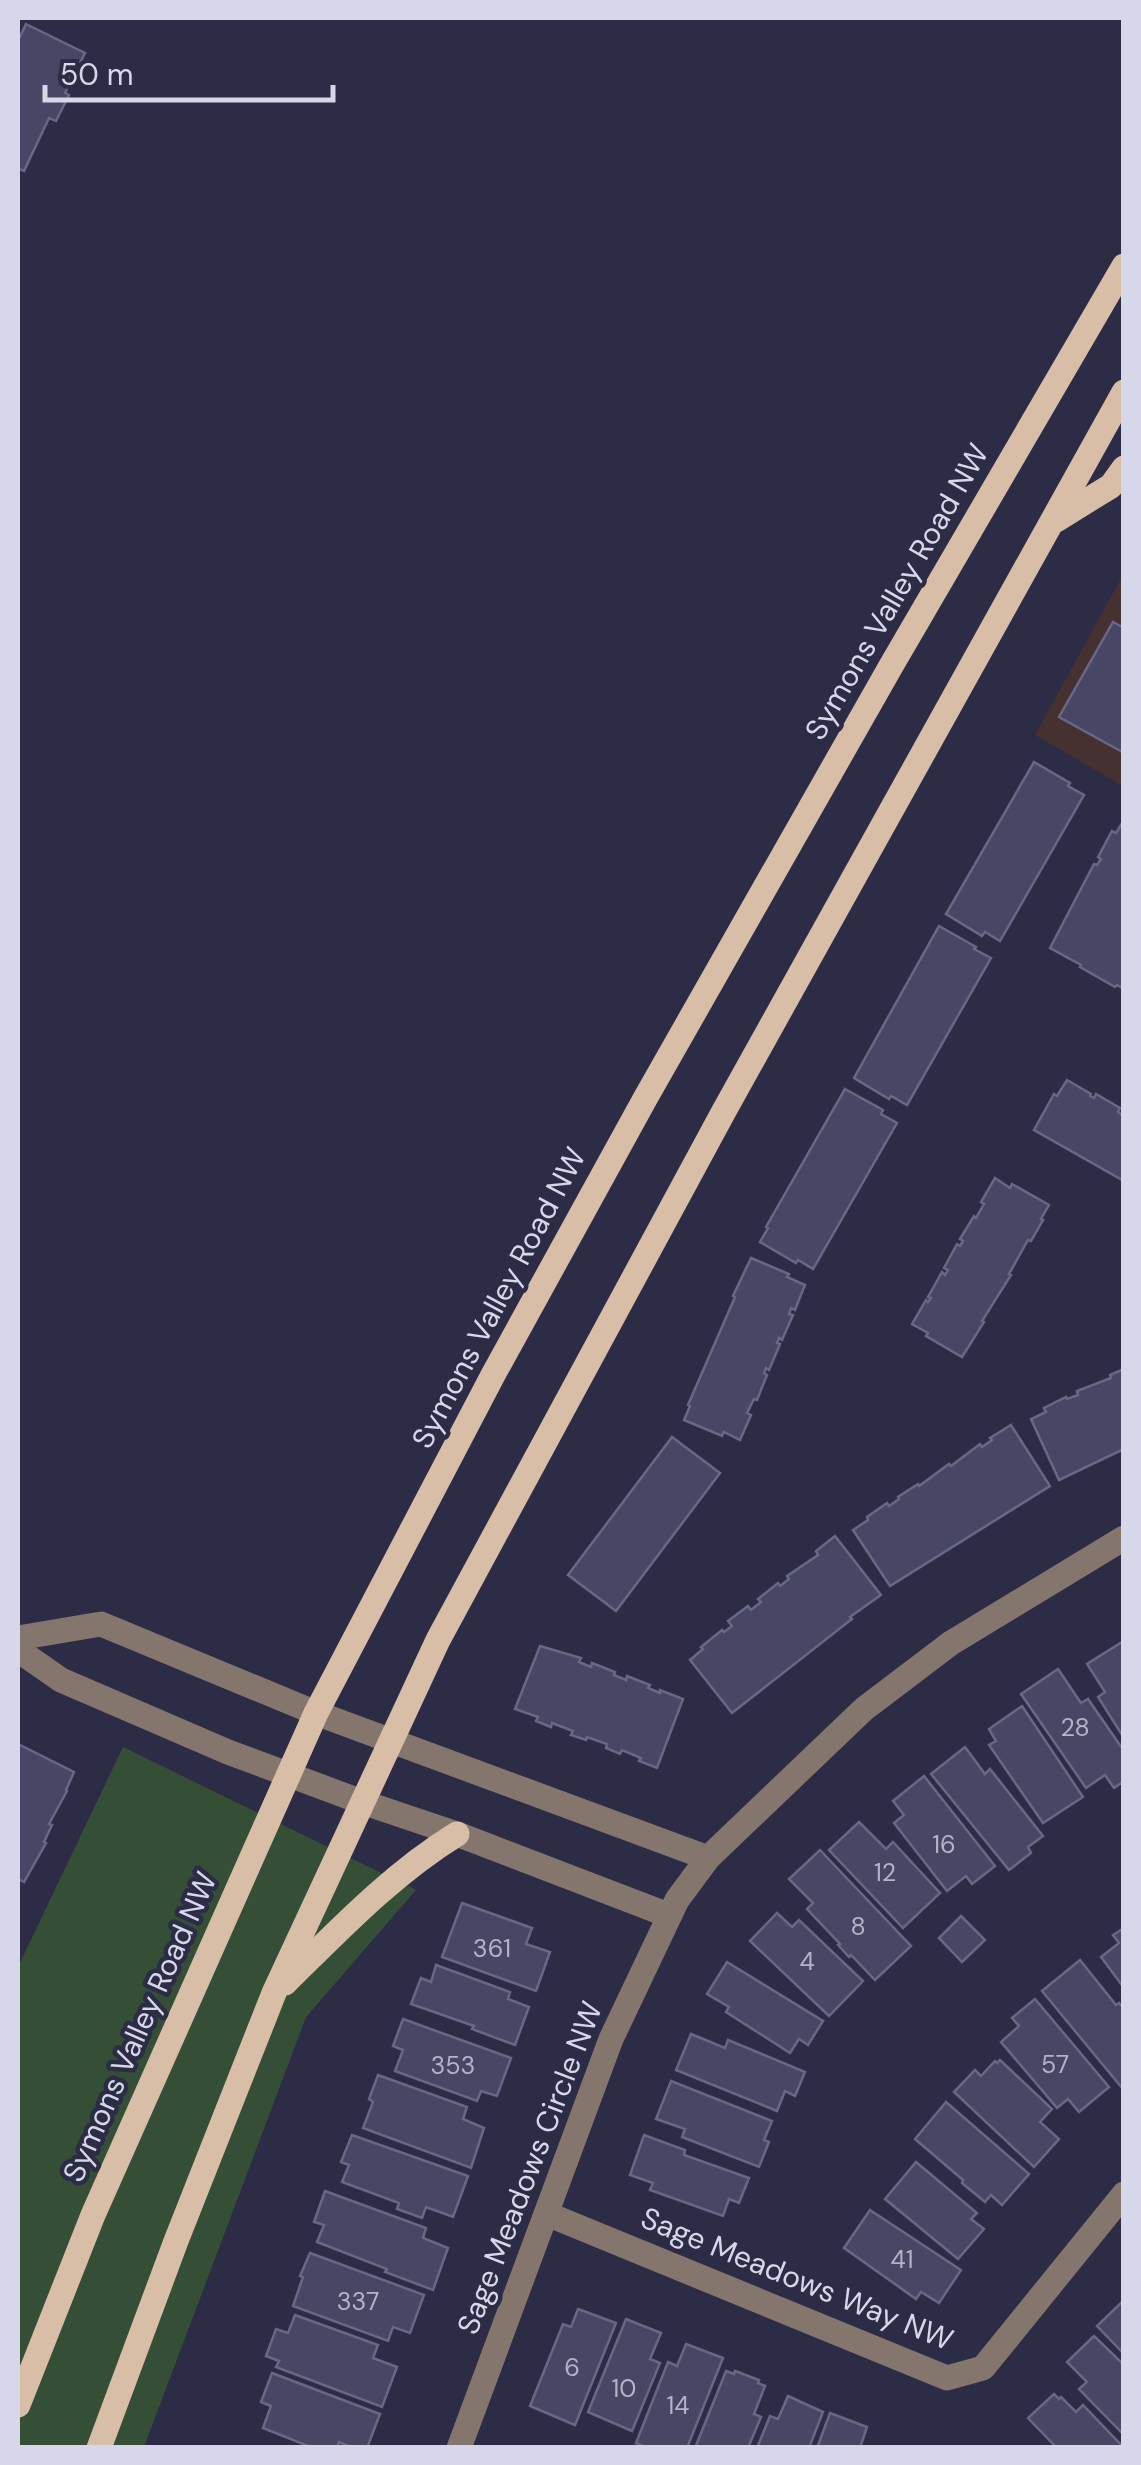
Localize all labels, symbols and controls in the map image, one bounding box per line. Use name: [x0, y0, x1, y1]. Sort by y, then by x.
scale bar: [45, 40, 332, 102]
text: 50 m: [60, 55, 134, 94]
street label: Symons Valley Road NW: [796, 437, 997, 747]
street label: Symons Valley Road NW: [403, 1140, 595, 1455]
house number: 28: [1060, 1711, 1090, 1744]
house number: 16: [932, 1828, 956, 1861]
house number: 12: [874, 1856, 896, 1889]
street label: Symons Valley Road NW: [53, 1866, 226, 2188]
house number: 8: [850, 1910, 866, 1943]
house number: 361: [473, 1932, 511, 1965]
house number: 4: [799, 1945, 815, 1978]
street label: Sage Meadows Circle NW: [448, 1996, 611, 2340]
house number: 57: [1041, 2048, 1069, 2081]
house number: 353: [431, 2049, 475, 2082]
street label: Sage Meadows Way NW: [635, 2198, 959, 2359]
house number: 41: [891, 2243, 913, 2276]
house number: 337: [337, 2285, 379, 2318]
house number: 6: [564, 2351, 580, 2384]
house number: 10: [612, 2372, 636, 2405]
house number: 14: [667, 2389, 689, 2422]

